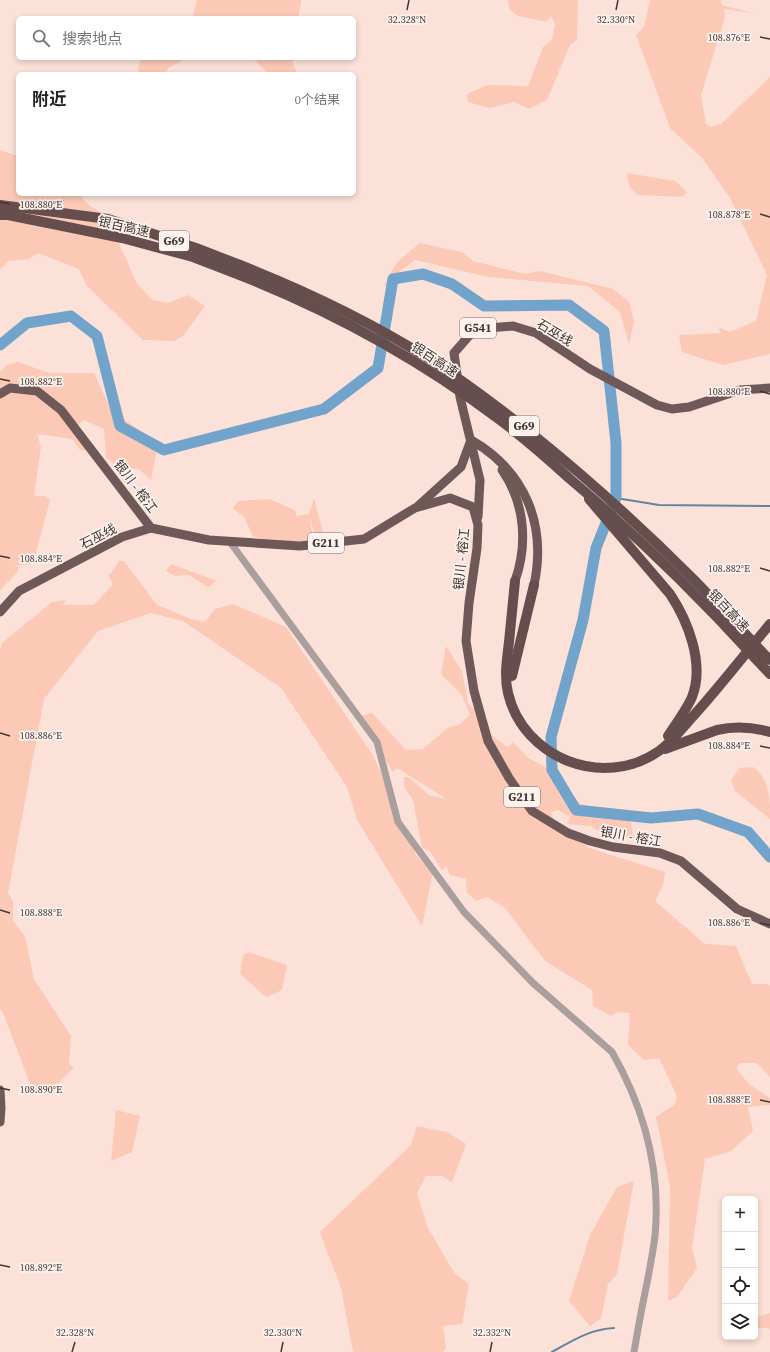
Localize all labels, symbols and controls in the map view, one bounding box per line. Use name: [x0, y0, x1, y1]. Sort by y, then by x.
text: 32.328°N: [388, 13, 426, 26]
text: 32.330°N: [597, 13, 635, 26]
search box: [16, 16, 356, 60]
icon: search: [30, 27, 52, 49]
text: 搜索地点: [62, 28, 122, 49]
text: 108.876°E: [708, 31, 750, 44]
text: 附近: [32, 87, 66, 111]
text: 0个结果: [294, 91, 340, 108]
text: 108.880°E: [20, 198, 62, 211]
text: 108.878°E: [708, 208, 750, 221]
street label: 银百高速: [97, 212, 151, 241]
road number: G69: [159, 231, 189, 251]
street label: 石巫线: [534, 315, 576, 350]
road number: G541: [460, 318, 496, 338]
street label: 银百高速: [408, 338, 461, 381]
text: 108.882°E: [20, 375, 62, 388]
text: 108.880°E: [708, 385, 750, 398]
road number: G69: [509, 416, 539, 436]
street label: 银川 - 榕江: [110, 456, 161, 516]
street label: 石巫线: [77, 520, 119, 553]
street label: 银川 - 榕江: [450, 527, 473, 591]
road number: G211: [308, 533, 344, 553]
text: 108.884°E: [20, 552, 62, 565]
text: 108.882°E: [708, 562, 750, 575]
street label: 银百高速: [705, 586, 753, 635]
text: 108.886°E: [20, 729, 62, 742]
text: 108.884°E: [708, 739, 750, 752]
road number: G211: [504, 787, 540, 807]
street label: 银川 - 榕江: [599, 823, 663, 850]
text: 108.888°E: [20, 906, 62, 919]
text: 108.886°E: [708, 916, 750, 929]
text: 108.890°E: [20, 1083, 62, 1096]
text: 108.888°E: [708, 1093, 750, 1106]
map controls: [722, 1196, 758, 1340]
button: +: [722, 1196, 758, 1232]
button: −: [722, 1232, 758, 1268]
text: 108.892°E: [20, 1261, 62, 1274]
button: locate: [722, 1268, 758, 1304]
button: layers: [722, 1304, 758, 1340]
text: 32.328°N: [56, 1326, 94, 1339]
text: 32.330°N: [264, 1326, 302, 1339]
text: 32.332°N: [473, 1326, 511, 1339]

